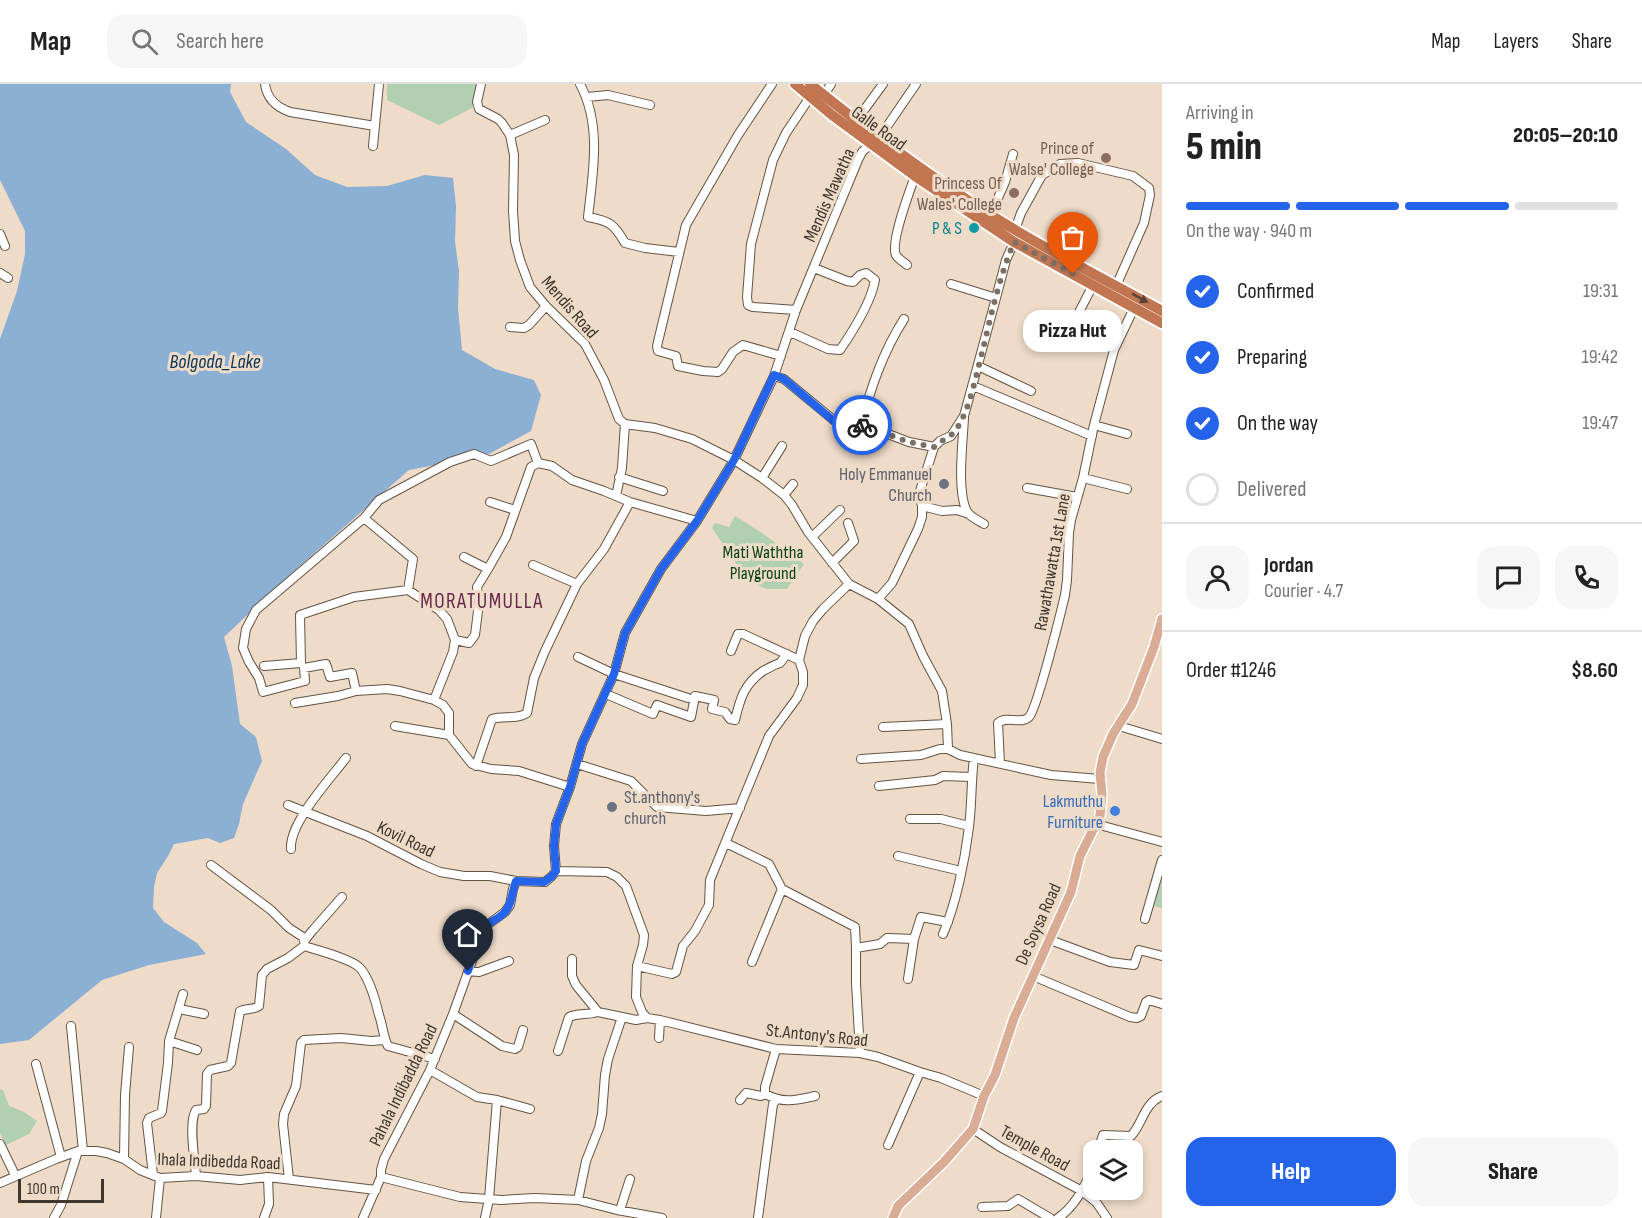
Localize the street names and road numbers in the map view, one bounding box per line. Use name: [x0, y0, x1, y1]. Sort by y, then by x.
street label: Galle Road: [847, 102, 910, 155]
street label: Mendis Mawatha: [799, 145, 859, 245]
street label: Mendis Road: [537, 272, 602, 343]
street label: Rawathawatta 1st Lane: [1030, 492, 1075, 632]
street label: Kovil Road: [373, 816, 438, 862]
street label: De Soysa Road: [1011, 880, 1066, 968]
street label: St.Antony's Road: [765, 1020, 869, 1051]
street label: Pahala Indibadda Road: [365, 1021, 442, 1150]
street label: Temple Road: [997, 1121, 1073, 1176]
street label: Ihala Indibedda Road: [157, 1149, 281, 1174]

